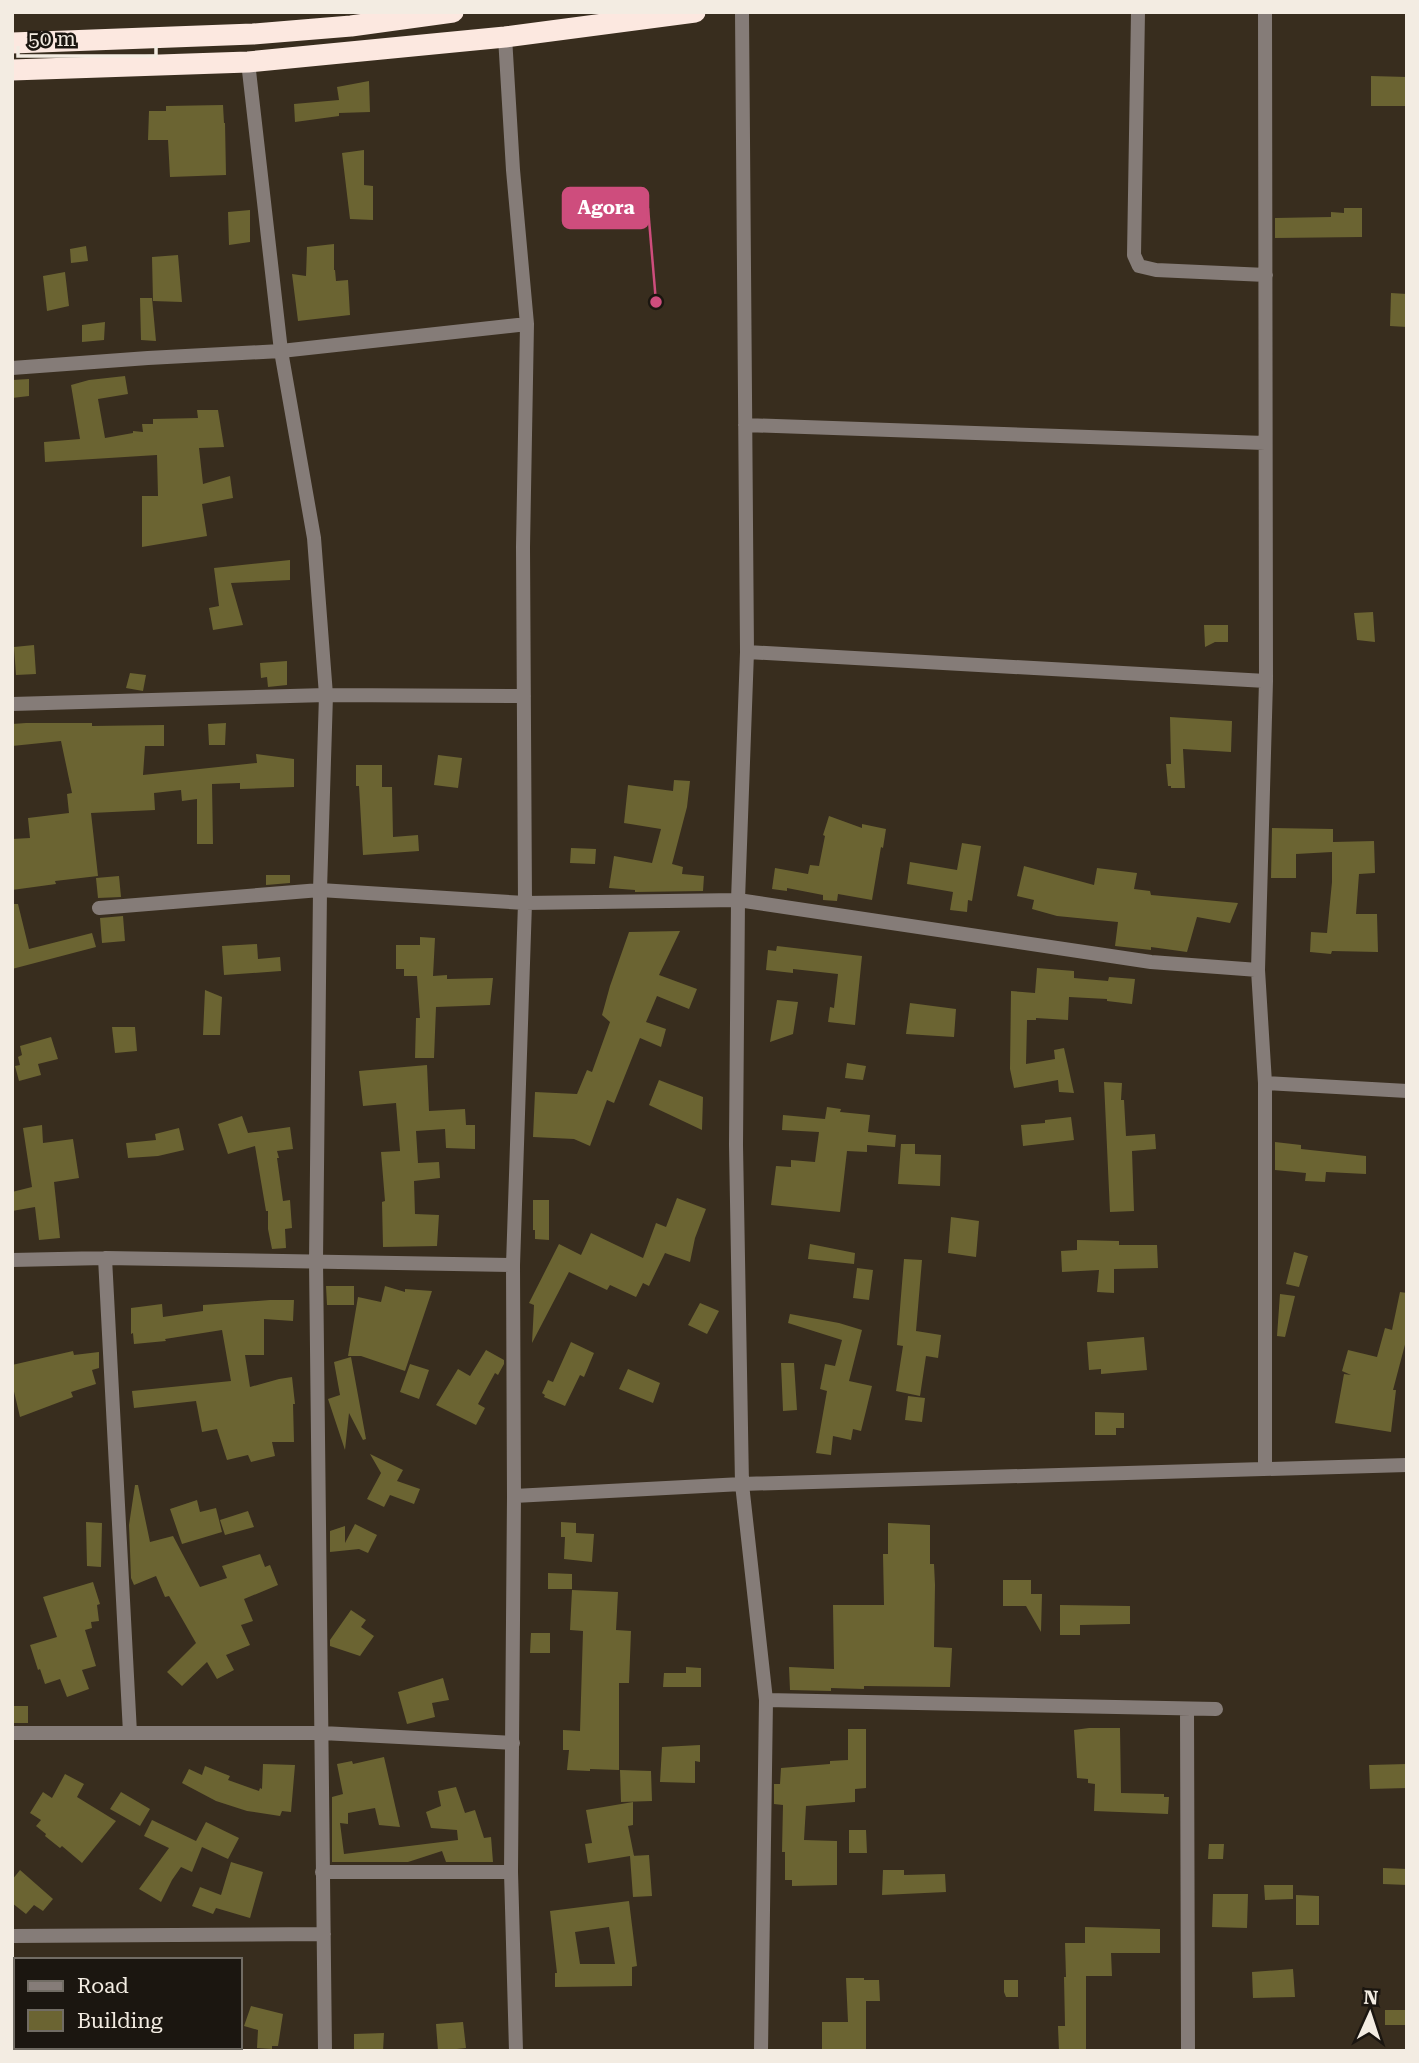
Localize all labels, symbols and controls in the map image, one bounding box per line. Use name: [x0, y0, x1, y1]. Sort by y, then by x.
scale bar: [18, 14, 156, 58]
text: 50 m: [28, 27, 76, 51]
callout: Agora: [563, 188, 648, 228]
text: Agora: [577, 196, 635, 219]
legend: [14, 1958, 242, 2049]
text: Road: [77, 1974, 129, 1998]
north arrow: [1335, 1979, 1405, 2049]
text: N: [1363, 1986, 1379, 2009]
text: Building: [77, 2009, 163, 2033]

